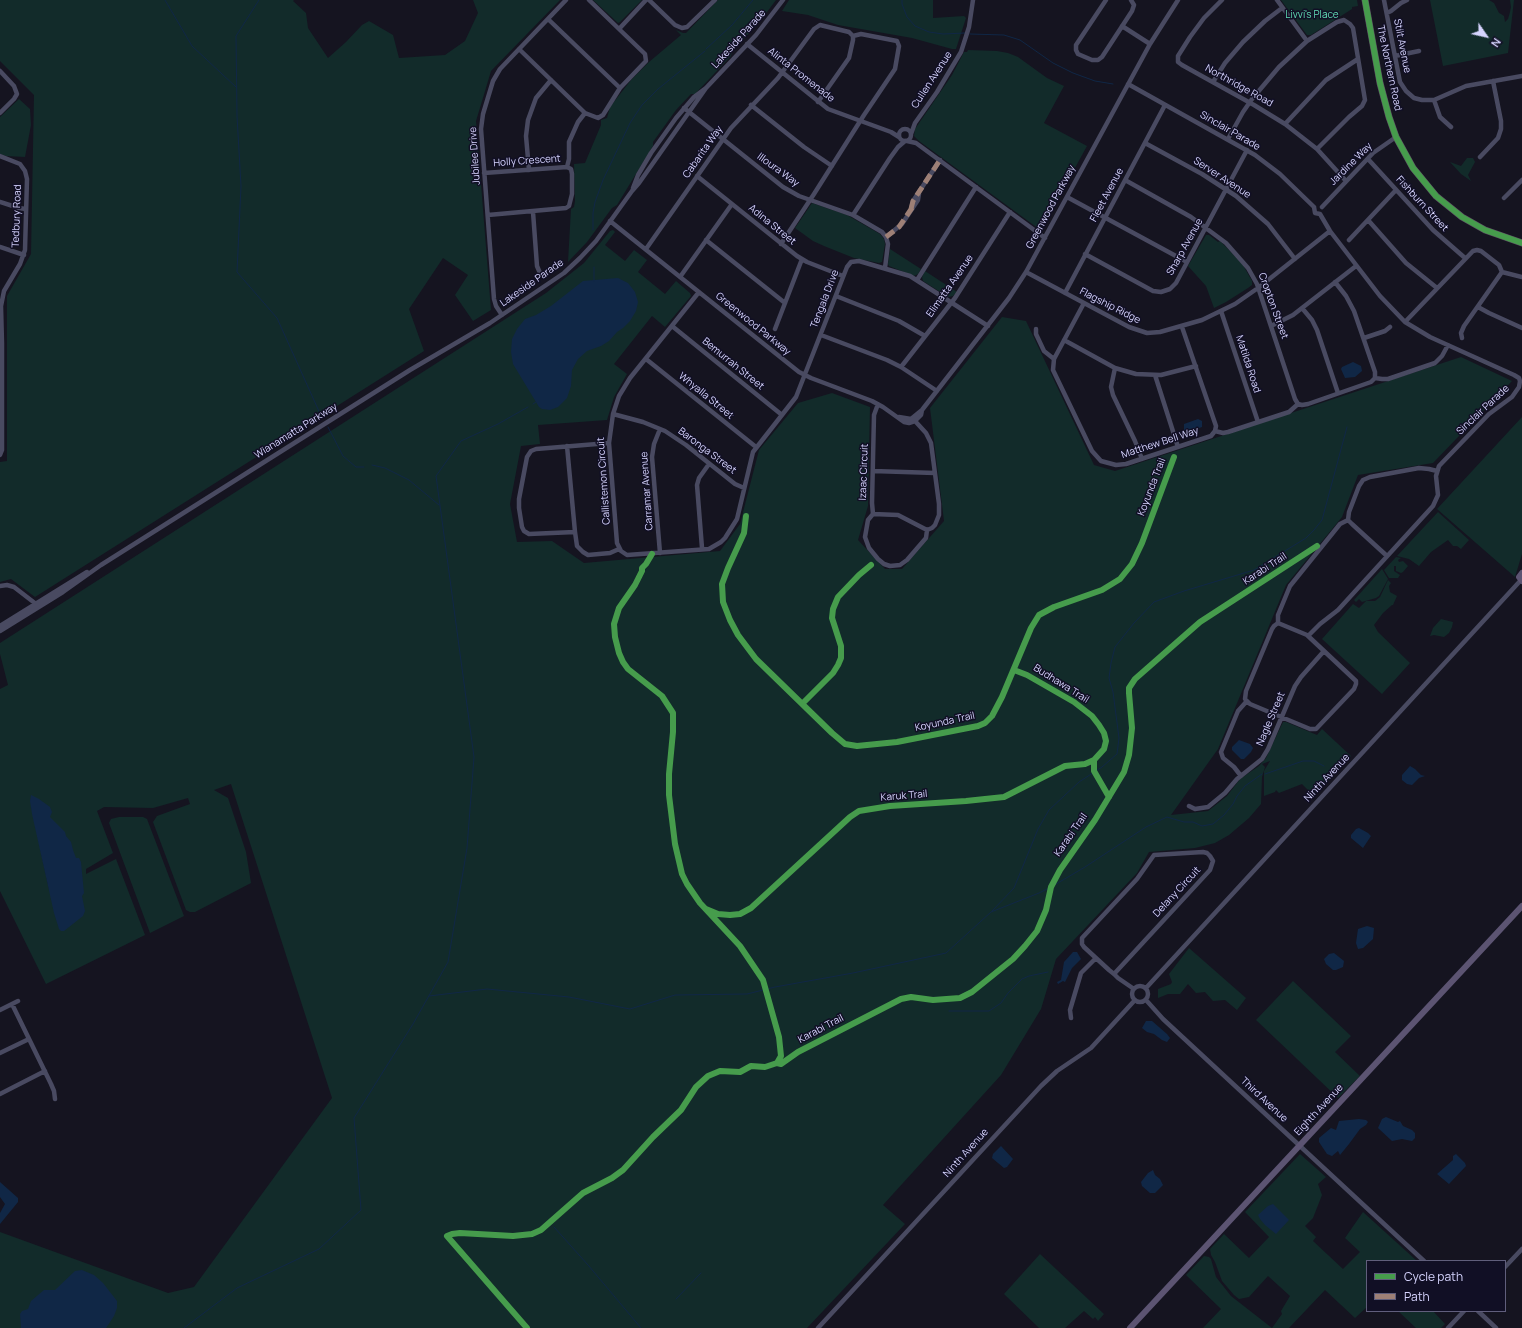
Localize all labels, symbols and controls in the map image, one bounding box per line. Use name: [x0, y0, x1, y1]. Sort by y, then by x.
street label: Lakeside Parade: [710, 7, 768, 71]
park label: Livvi's Place: [1285, 9, 1339, 21]
north arrow: [1466, 16, 1506, 56]
street label: Stilt Avenue: [1391, 18, 1413, 74]
street label: The Northern Road: [1374, 24, 1404, 112]
text: N: [1488, 36, 1505, 50]
street label: Alinta Promenade: [765, 45, 837, 105]
street label: Cullen Avenue: [909, 49, 955, 111]
street label: Northridge Road: [1203, 62, 1275, 110]
street label: Sinclair Parade: [1198, 109, 1262, 153]
street label: Cabarita Way: [681, 124, 725, 180]
street label: Jubilee Drive: [467, 127, 483, 185]
street label: Jardine Way: [1327, 140, 1375, 188]
street label: Illoura Way: [755, 151, 801, 189]
street label: Holly Crescent: [493, 153, 561, 169]
street label: Server Avenue: [1191, 155, 1253, 201]
street label: Greenwood Parkway: [1024, 163, 1078, 251]
street label: Fleet Avenue: [1088, 166, 1126, 224]
street label: Fishburn Street: [1393, 174, 1451, 234]
street label: Tedbury Road: [10, 184, 24, 248]
street label: Adina Street: [746, 202, 798, 248]
street label: Sharp Avenue: [1164, 216, 1206, 278]
street label: Elimatta Avenue: [924, 252, 976, 320]
street label: Lakeside Parade: [498, 257, 566, 309]
street label: Tengala Drive: [808, 268, 842, 330]
street label: Cropton Street: [1255, 271, 1291, 341]
street label: Flagship Ridge: [1078, 286, 1142, 326]
street label: Greenwood Parkway: [713, 290, 793, 358]
street label: Matilda Road: [1233, 334, 1263, 394]
street label: Bemurrah Street: [700, 335, 766, 393]
street label: Whyalla Street: [676, 370, 736, 422]
street label: Sinclair Parade: [1454, 383, 1512, 437]
street label: Wianamatta Parkway: [252, 401, 340, 461]
street label: Baronga Street: [675, 425, 739, 477]
street label: Matthew Bell Way: [1120, 425, 1200, 461]
street label: Callistemon Circuit: [595, 437, 613, 525]
street label: Izaac Circuit: [857, 443, 871, 501]
street label: Carramar Avenue: [638, 451, 656, 531]
street label: Koyunda Trail: [1135, 456, 1169, 518]
street label: Karabi Trail: [1241, 550, 1289, 588]
street label: Budhawa Trail: [1031, 662, 1091, 706]
street label: Nagle Street: [1254, 690, 1288, 748]
street label: Koyunda Trail: [914, 710, 976, 734]
street label: Ninth Avenue: [1302, 751, 1352, 805]
street label: Karuk Trail: [880, 788, 928, 804]
street label: Karabi Trail: [1052, 811, 1090, 859]
street label: Delany Circuit: [1151, 864, 1203, 920]
street label: Karabi Trail: [796, 1012, 846, 1046]
street label: Third Avenue: [1238, 1075, 1290, 1125]
street label: Eighth Avenue: [1292, 1082, 1346, 1138]
street label: Ninth Avenue: [941, 1126, 991, 1180]
legend: [1366, 1260, 1506, 1312]
text: Cycle path: [1404, 1268, 1463, 1285]
text: Path: [1404, 1288, 1430, 1305]

